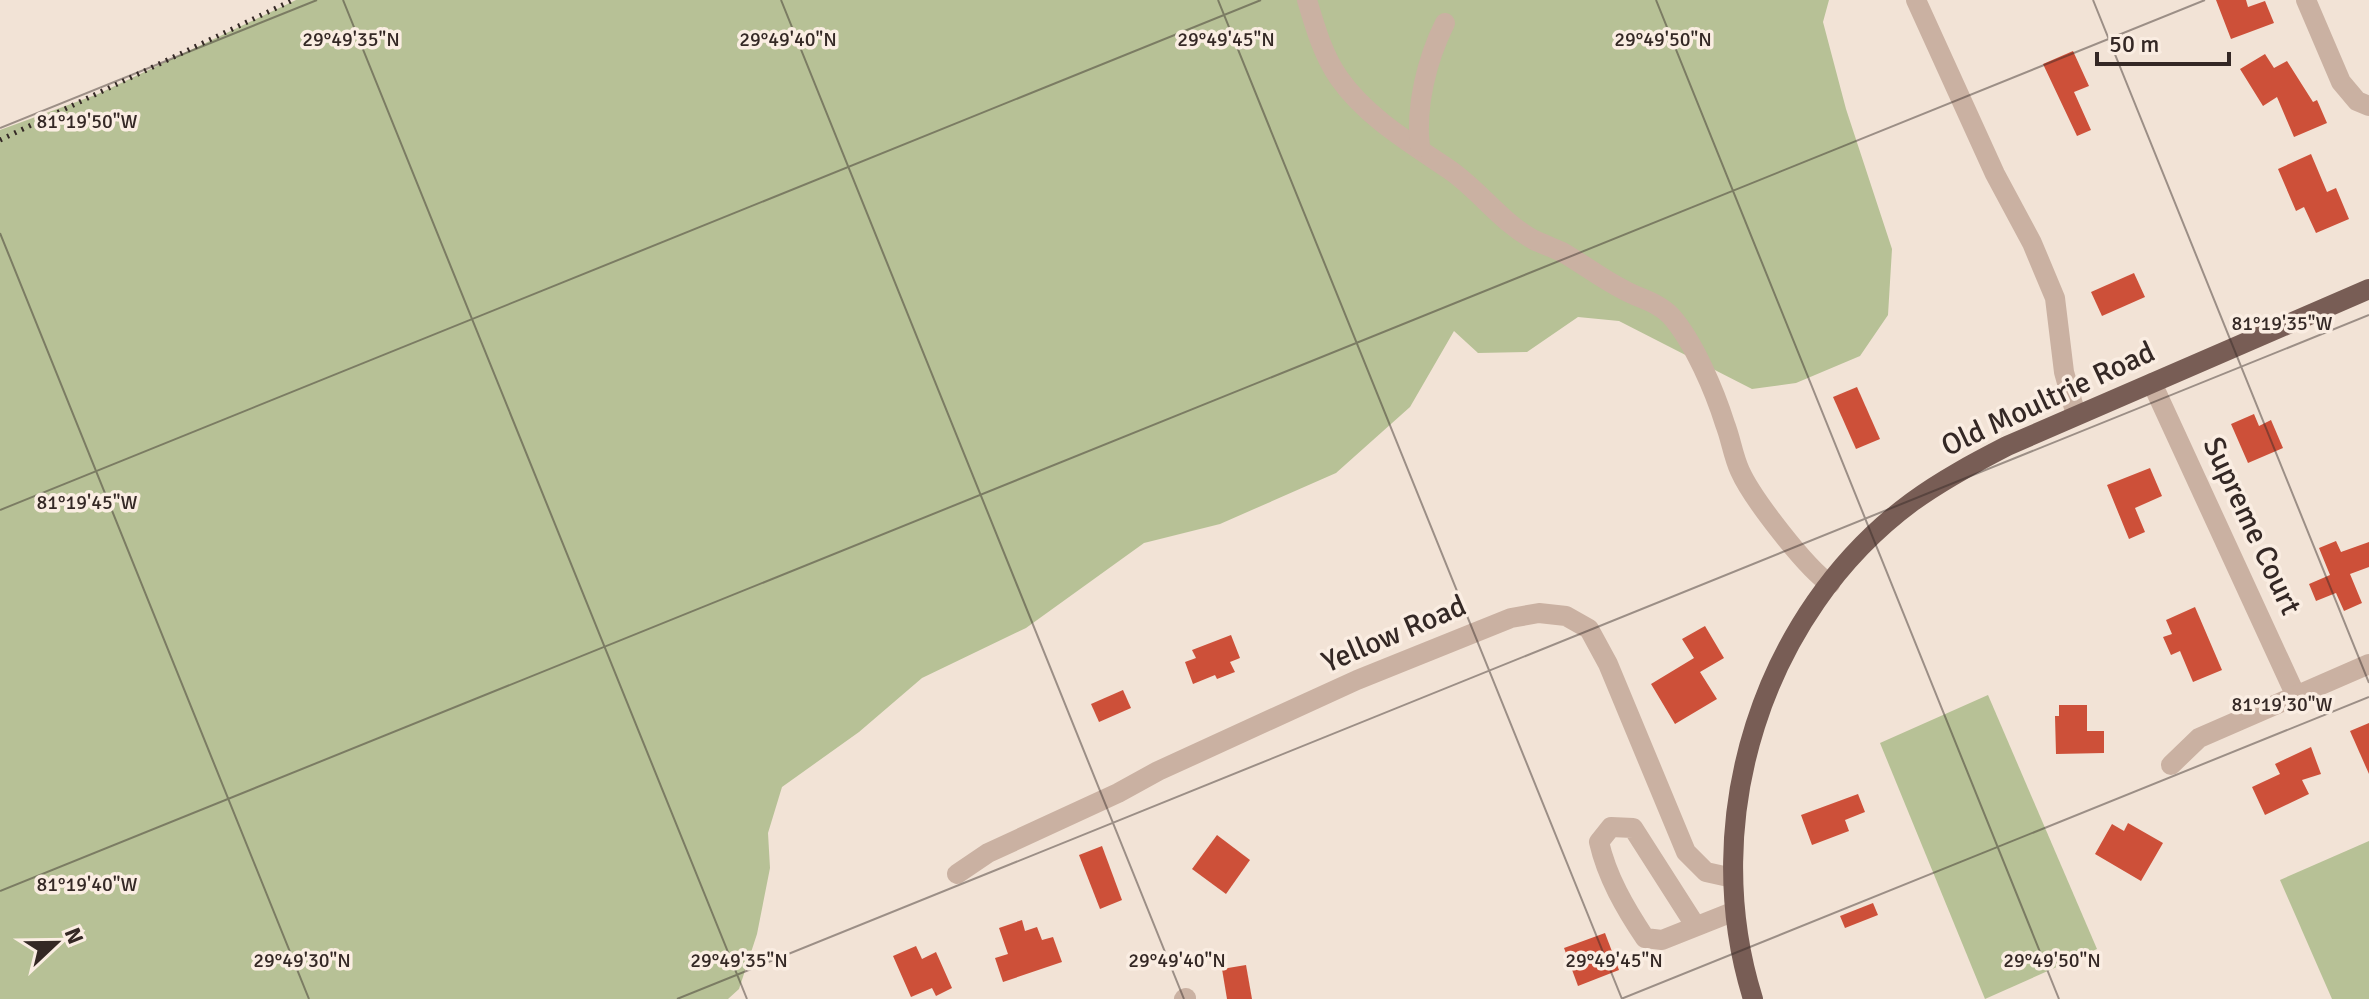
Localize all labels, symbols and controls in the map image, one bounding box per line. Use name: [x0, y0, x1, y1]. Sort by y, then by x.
scale bar: [2097, 16, 2229, 66]
text: 29°49'35"N: [302, 27, 400, 52]
text: 29°49'40"N: [739, 27, 837, 52]
text: 29°49'45"N: [1177, 27, 1275, 52]
text: 29°49'50"N: [1614, 27, 1712, 52]
text: 50 m: [2109, 29, 2159, 59]
text: 81°19'50"W: [36, 109, 138, 134]
text: 81°19'35"W: [2231, 311, 2333, 336]
street label: Old Moultrie Road: [1935, 333, 2161, 465]
street label: Supreme Court: [2195, 431, 2309, 621]
text: 81°19'45"W: [36, 490, 138, 515]
street label: Yellow Road: [1316, 587, 1472, 681]
text: 81°19'30"W: [2231, 692, 2333, 717]
text: 81°19'40"W: [36, 872, 138, 897]
north arrow: [16, 903, 96, 983]
text: N: [59, 924, 89, 948]
text: 29°49'30"N: [253, 948, 351, 973]
text: 29°49'35"N: [690, 948, 788, 973]
text: 29°49'40"N: [1128, 948, 1226, 973]
text: 29°49'45"N: [1565, 948, 1663, 973]
text: 29°49'50"N: [2003, 948, 2101, 973]

